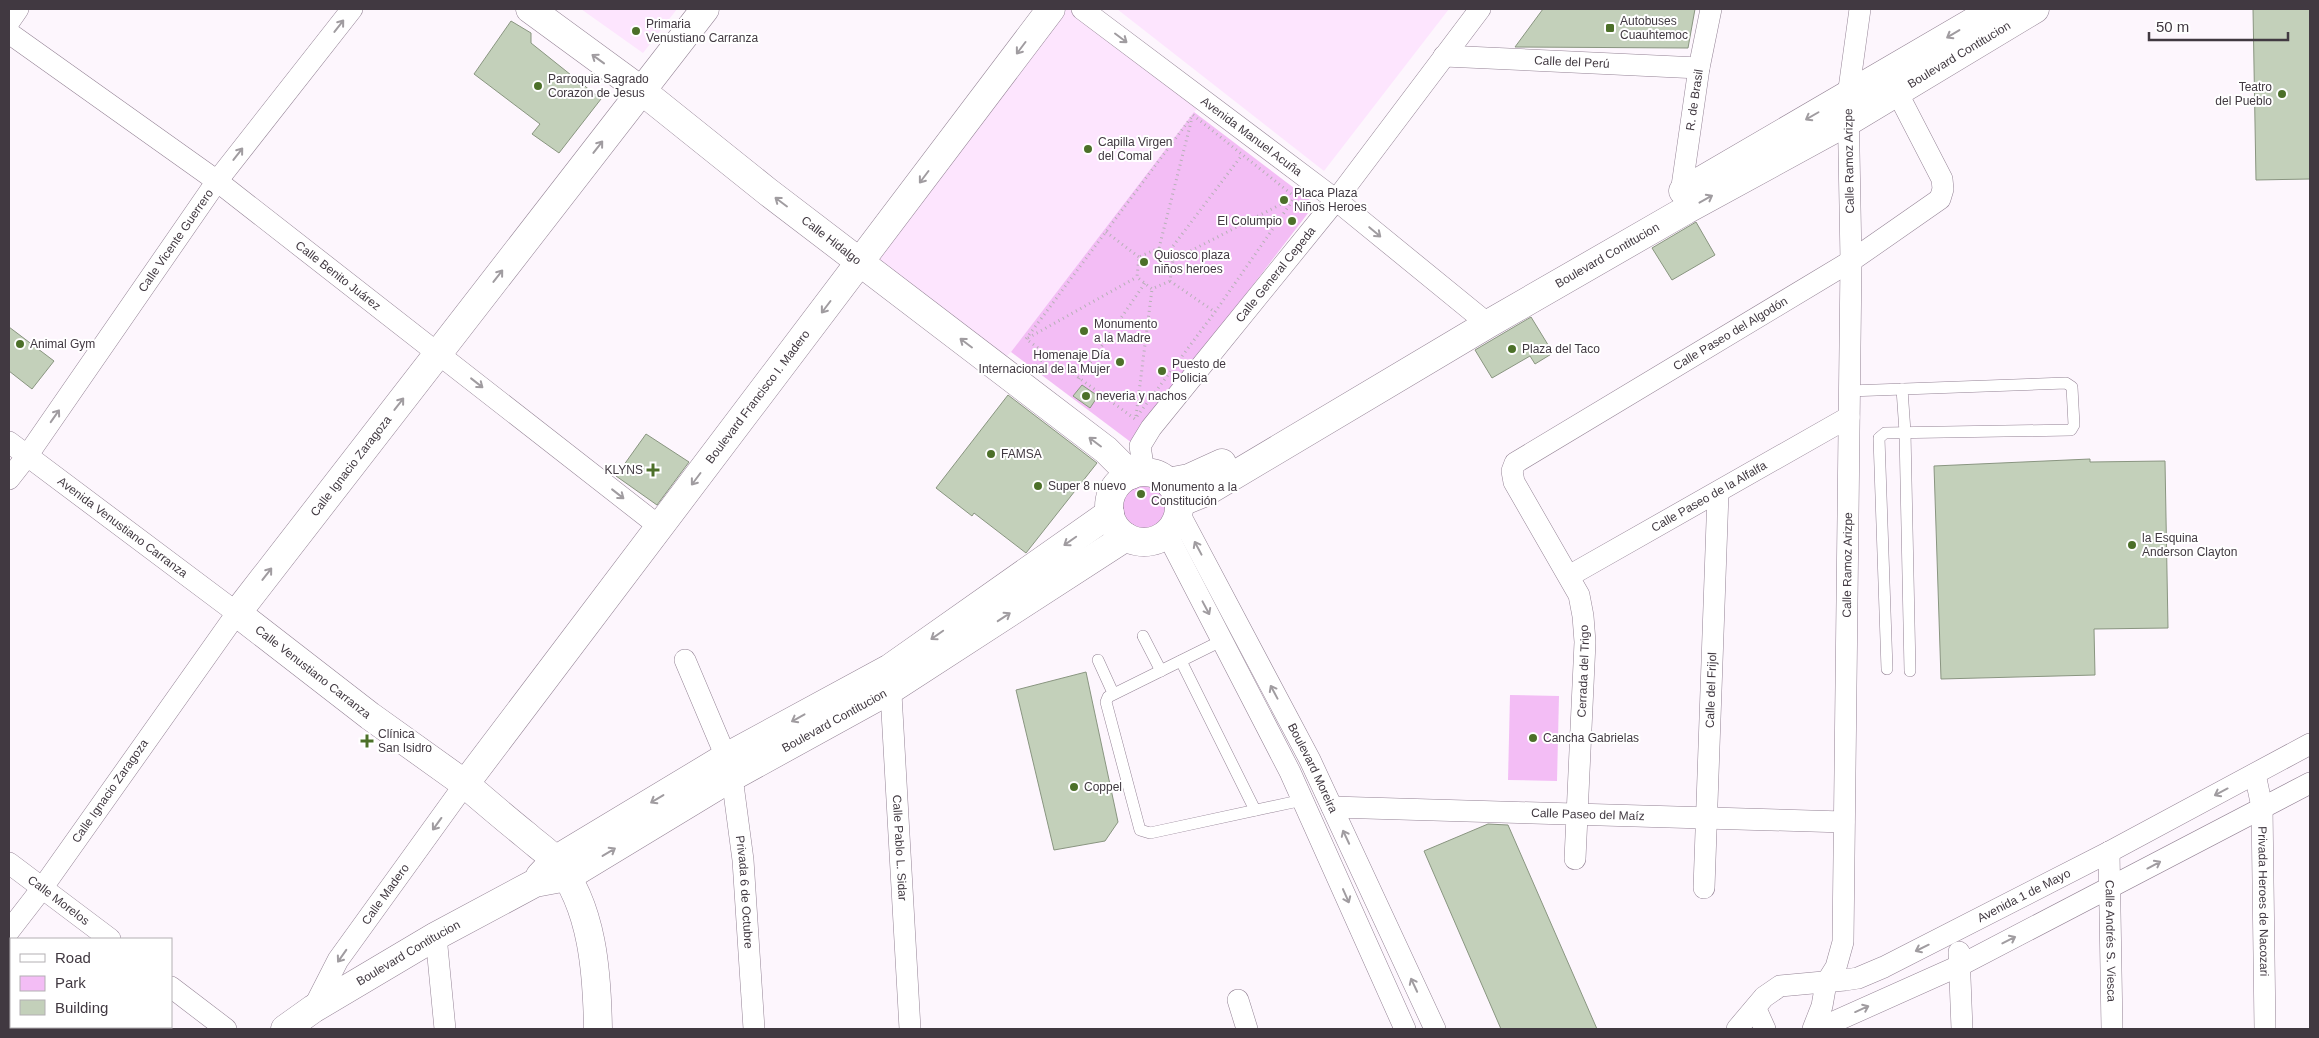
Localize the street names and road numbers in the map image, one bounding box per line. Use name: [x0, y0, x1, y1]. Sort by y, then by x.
street label: Boulevard Contitucion: [1905, 18, 2013, 91]
street label: Calle del Perú: [1534, 53, 1610, 71]
street label: R. de Brasil: [1683, 68, 1706, 132]
street label: Avenida Manuel Acuña: [1198, 94, 1305, 179]
street label: Calle Ramoz Arizpe: [1841, 108, 1857, 214]
street label: Calle Vicente Guerrero: [135, 186, 216, 295]
street label: Calle Hidalgo: [799, 213, 864, 268]
street label: Boulevard Contitucion: [1553, 220, 1662, 291]
street label: Calle General Cepeda: [1233, 224, 1319, 325]
street label: Calle Benito Juárez: [293, 238, 384, 313]
street label: Calle Paseo del Algodón: [1671, 294, 1790, 373]
street label: Boulevard Francisco I. Madero: [703, 327, 813, 466]
street label: Calle Ignacio Zaragoza: [308, 413, 394, 519]
street label: Calle Paseo de la Alfalfa: [1649, 458, 1769, 535]
street label: Avenida Venustiano Carranza: [55, 474, 191, 581]
street label: Calle Ramoz Arizpe: [1840, 512, 1855, 618]
street label: Calle Venustiano Carranza: [252, 623, 374, 722]
street label: Cerrada del Trigo: [1575, 624, 1592, 718]
street label: Calle del Frijol: [1703, 652, 1719, 728]
street label: Boulevard Contitucion: [779, 686, 889, 755]
street label: Boulevard Moreira: [1285, 721, 1341, 815]
street label: Calle Ignacio Zaragoza: [69, 736, 151, 846]
street label: Calle Pablo L. Sidar: [890, 794, 910, 901]
street label: Calle Paseo del Maíz: [1531, 806, 1645, 823]
street label: Privada Heroes de Nacozari: [2255, 826, 2271, 976]
street label: Privada 6 de Octubre: [733, 835, 756, 949]
street label: Calle Madero: [359, 861, 412, 927]
street label: Avenida 1 de Mayo: [1975, 866, 2073, 925]
street label: Calle Morelos: [25, 873, 92, 928]
street label: Calle Andrés S. Viesca: [2102, 880, 2119, 1002]
street label: Boulevard Contitucion: [354, 917, 463, 989]

